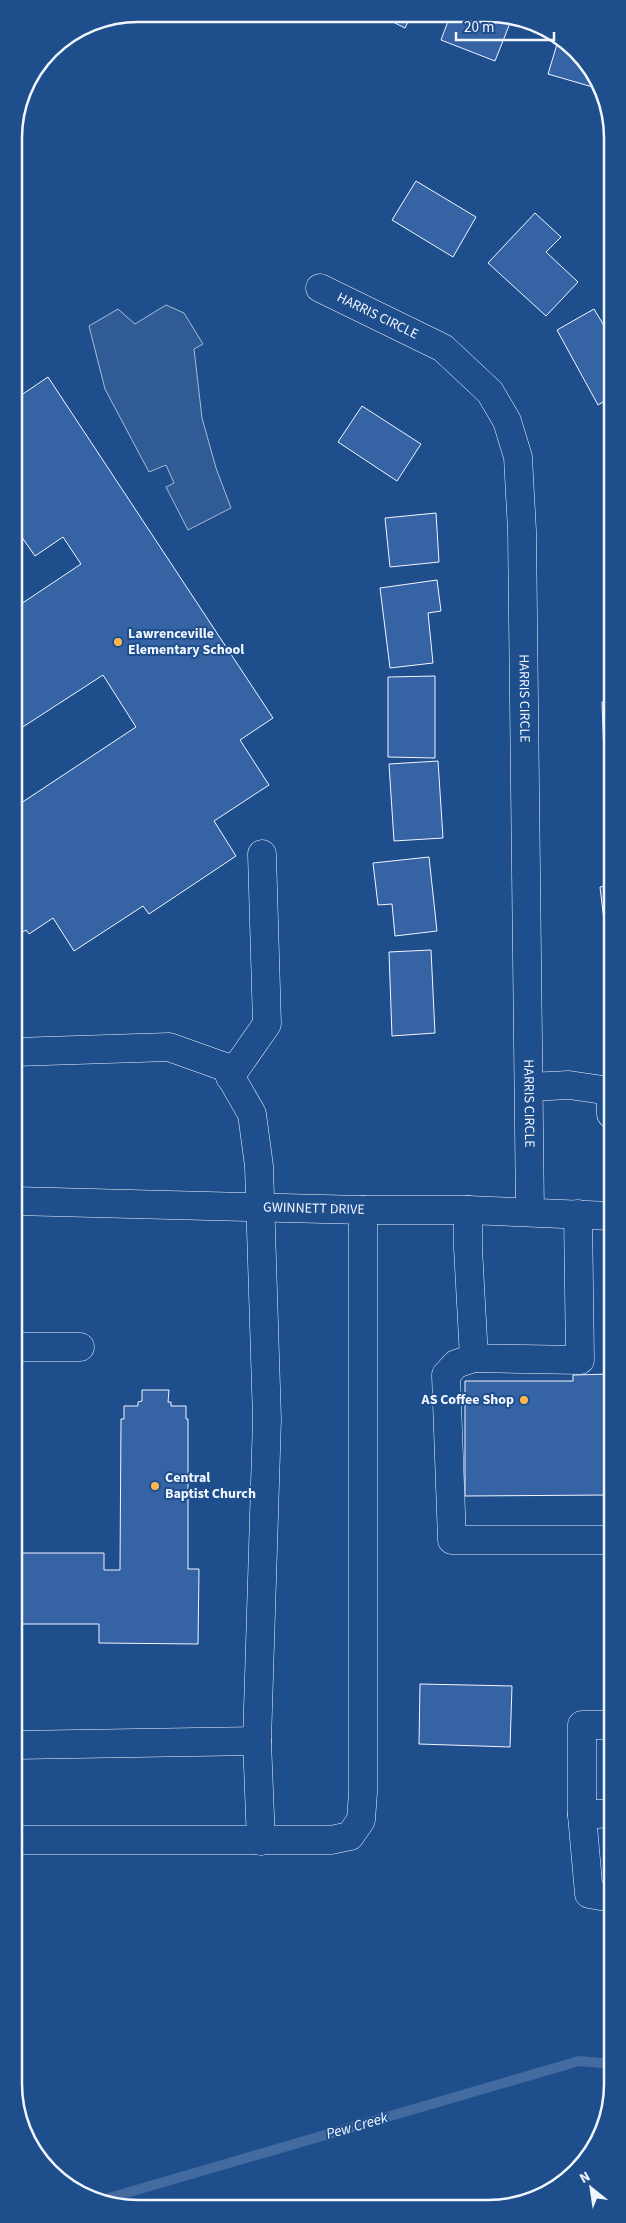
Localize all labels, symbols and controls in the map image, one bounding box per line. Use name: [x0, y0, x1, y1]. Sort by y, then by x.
scale bar: [456, 10, 554, 42]
text: 20 m: [464, 17, 494, 38]
street label: HARRIS CIRCLE: [333, 288, 422, 344]
place label: Lawrenceville Elementary School: [128, 624, 244, 660]
marker: Lawrenceville Elementary School: [112, 636, 124, 648]
street label: HARRIS CIRCLE: [513, 654, 534, 743]
street label: HARRIS CIRCLE: [518, 1059, 539, 1148]
street label: GWINNETT DRIVE: [263, 1197, 365, 1220]
place label: AS Coffee Shop: [421, 1390, 514, 1410]
marker: AS Coffee Shop: [518, 1394, 530, 1406]
place label: Central Baptist Church: [165, 1468, 256, 1504]
marker: Central Baptist Church: [149, 1480, 161, 1492]
water label: Pew Creek: [324, 2107, 391, 2145]
north arrow: [566, 2163, 616, 2213]
text: N: [576, 2167, 594, 2189]

